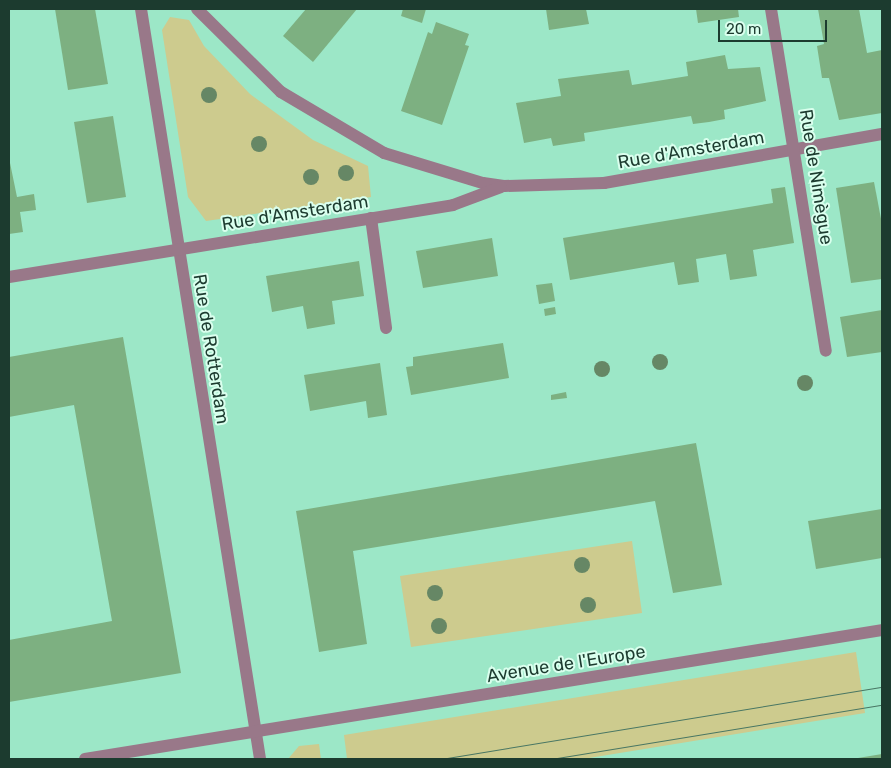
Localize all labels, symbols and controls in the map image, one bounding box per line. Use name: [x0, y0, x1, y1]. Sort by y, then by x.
scale bar: [721, 10, 830, 42]
text: 20 m: [726, 20, 761, 38]
street label: Rue de Nimègue: [795, 108, 837, 246]
street label: Rue d'Amsterdam: [616, 126, 766, 174]
street label: Rue d'Amsterdam: [220, 191, 370, 235]
street label: Rue de Rotterdam: [188, 272, 234, 426]
street label: Avenue de l'Europe: [485, 641, 647, 687]

